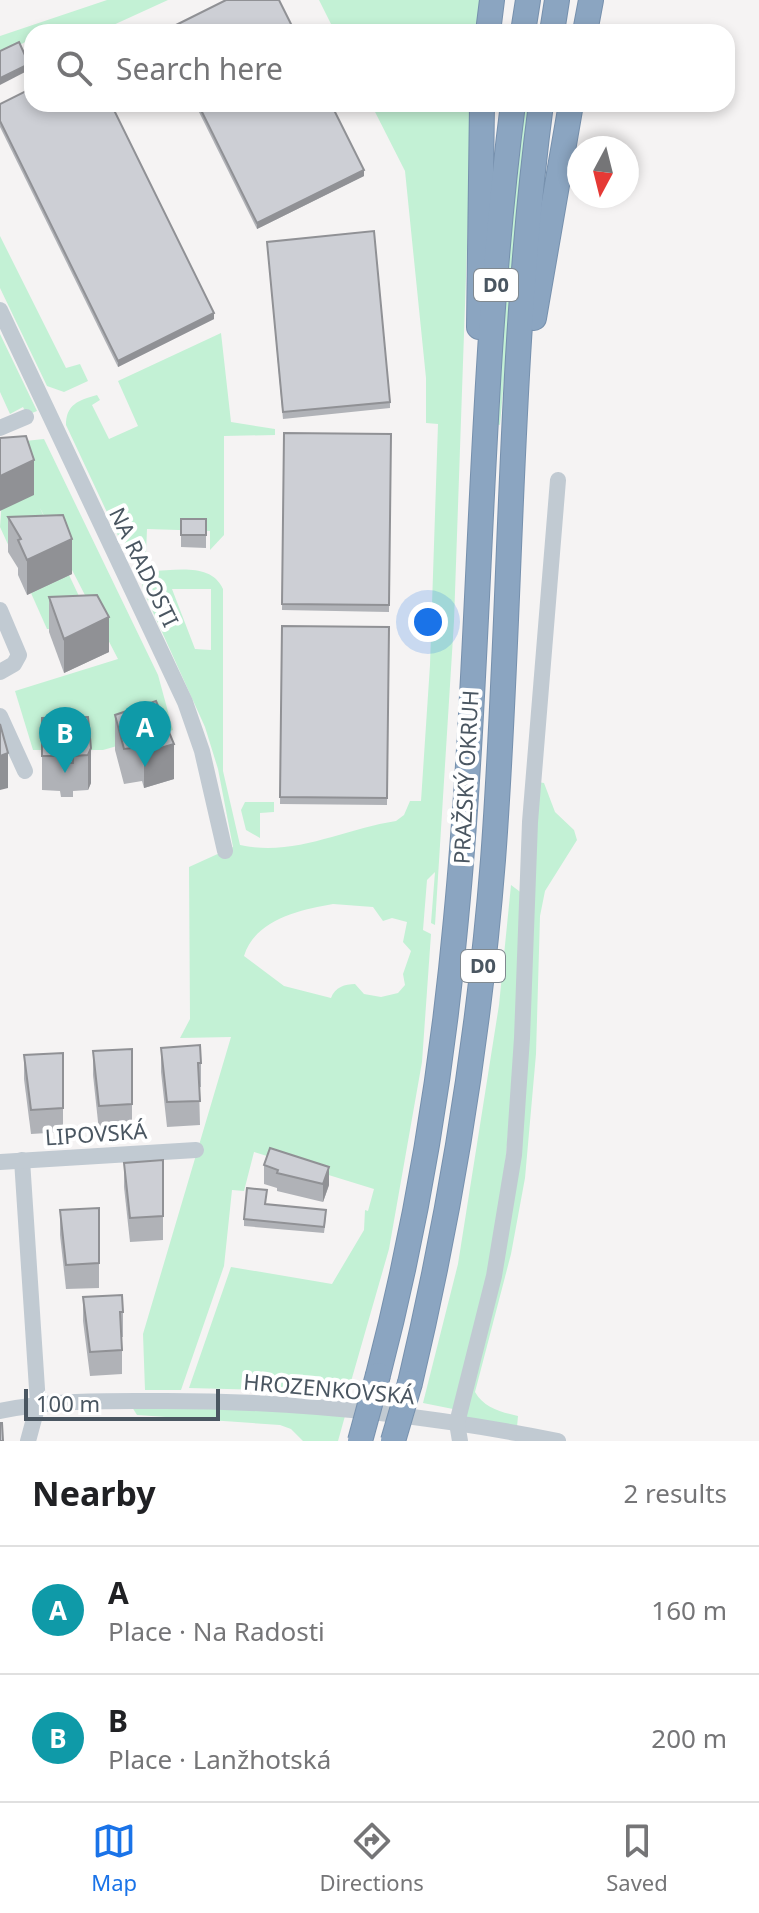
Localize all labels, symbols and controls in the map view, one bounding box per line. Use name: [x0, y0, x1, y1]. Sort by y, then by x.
search box: [24, 24, 735, 112]
icon: search: [52, 46, 96, 90]
text: Search here: [116, 48, 283, 89]
north arrow: [567, 136, 639, 208]
road number: D0: [474, 269, 518, 301]
street label: NA RADOSTI: [103, 502, 187, 631]
your location: [408, 602, 448, 642]
street label: PRAŽSKÝ OKRUH: [445, 689, 485, 865]
pin: A: [119, 701, 171, 767]
pin: B: [39, 707, 91, 773]
road number: D0: [461, 950, 505, 982]
street label: LIPOVSKÁ: [44, 1114, 149, 1152]
street label: HROZENKOVSKÁ: [242, 1366, 417, 1411]
scale bar: [24, 1385, 220, 1421]
text: 100 m: [36, 1388, 100, 1418]
text: Nearby: [32, 1470, 156, 1516]
text: 2 results: [623, 1475, 727, 1511]
text: A: [108, 1572, 129, 1613]
text: A: [49, 1592, 67, 1628]
text: 160 m: [651, 1592, 727, 1628]
text: Place · Na Radosti: [108, 1613, 325, 1649]
text: B: [108, 1700, 128, 1741]
text: B: [49, 1720, 67, 1756]
text: 200 m: [651, 1720, 727, 1756]
text: Place · Lanžhotská: [108, 1741, 331, 1777]
tab: Map: [91, 1819, 137, 1897]
tab: Directions: [319, 1819, 424, 1897]
tab: Saved: [606, 1819, 668, 1897]

